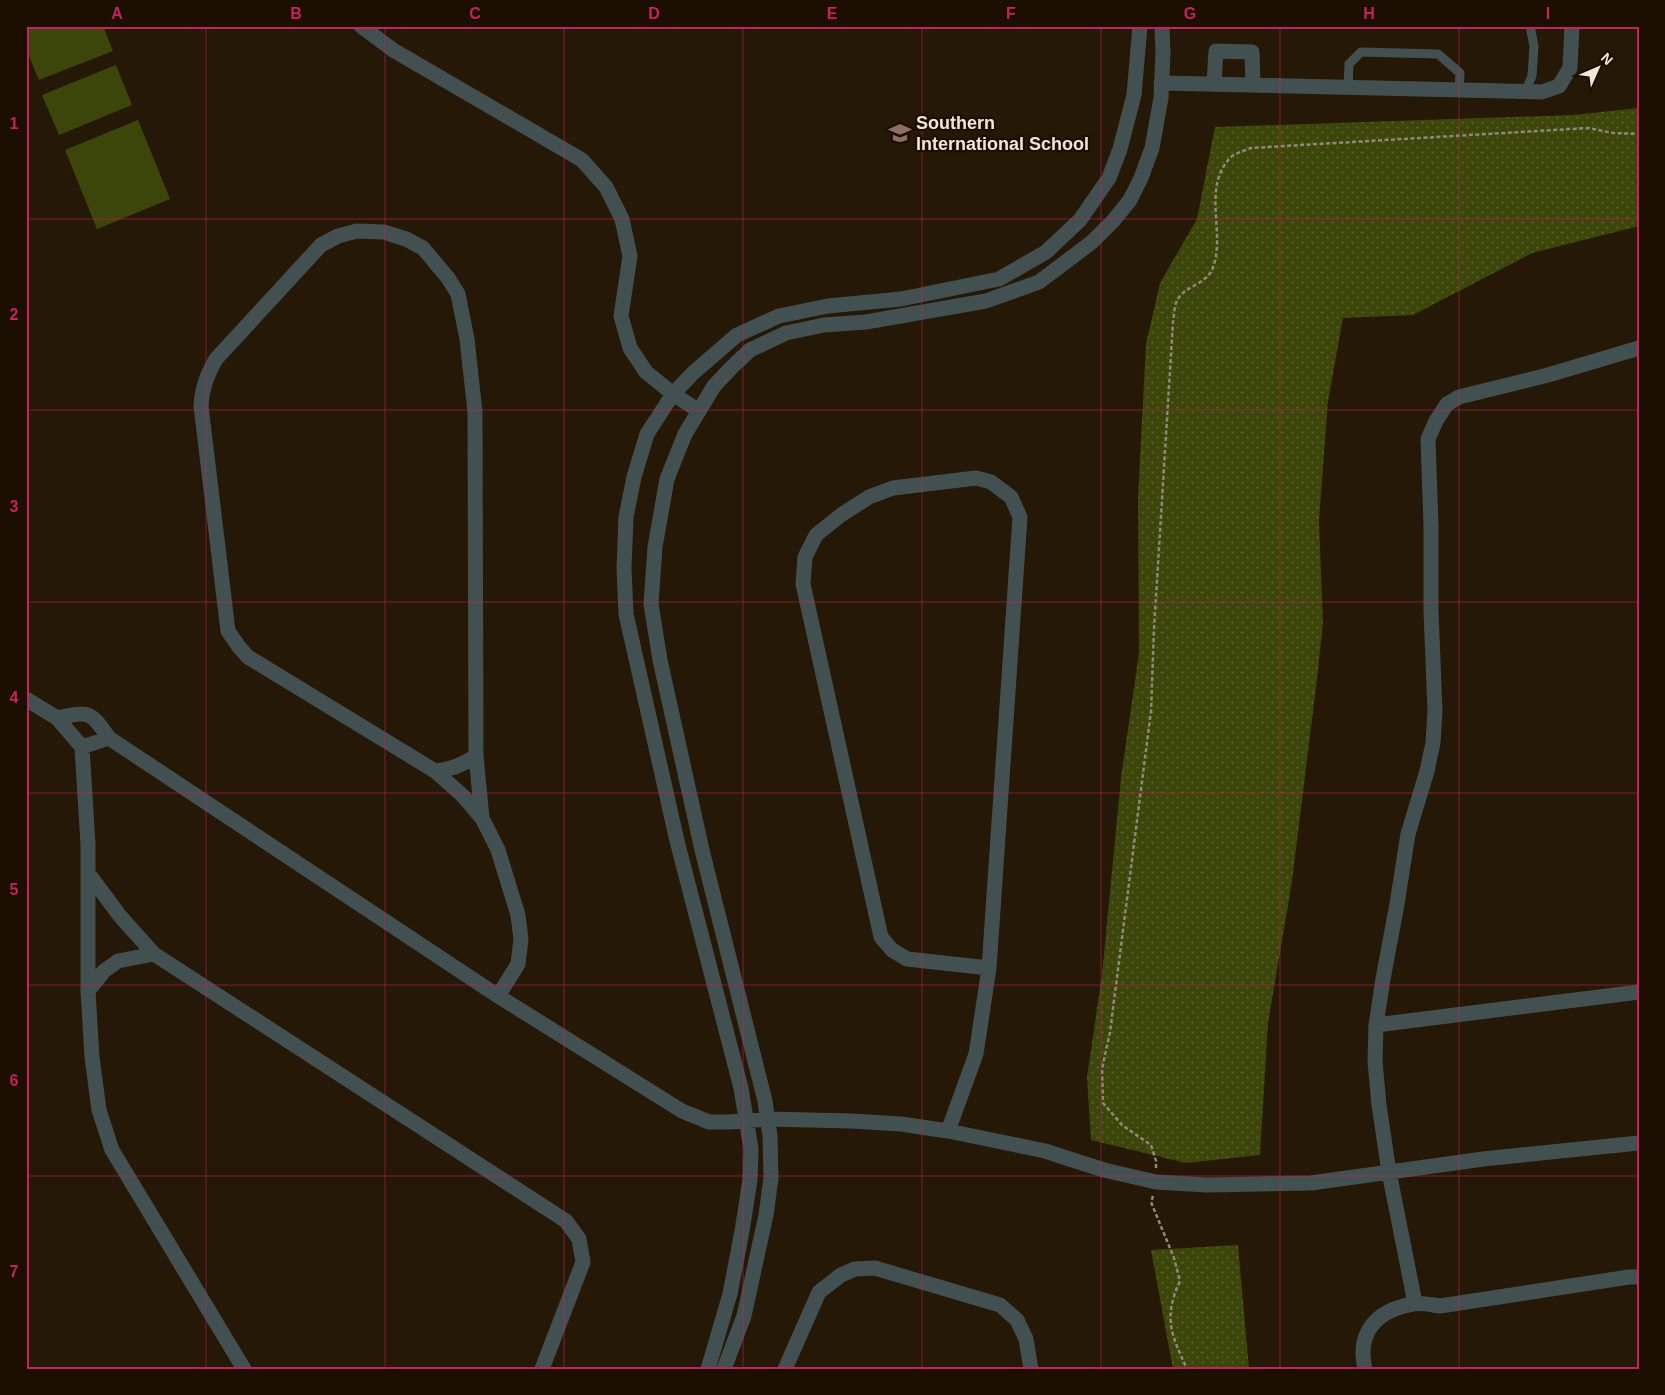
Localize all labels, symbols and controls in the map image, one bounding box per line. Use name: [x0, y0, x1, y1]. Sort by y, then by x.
text: A: [111, 5, 123, 22]
text: B: [290, 5, 302, 22]
text: C: [469, 5, 481, 22]
text: D: [648, 5, 660, 22]
text: E: [827, 5, 838, 22]
text: F: [1006, 5, 1016, 22]
text: G: [1184, 5, 1196, 22]
text: H: [1363, 5, 1375, 22]
text: I: [1546, 5, 1550, 22]
north arrow: [1572, 42, 1622, 92]
text: N: [1598, 50, 1616, 68]
place label: Southern International School: [916, 113, 1089, 154]
text: 1: [10, 115, 19, 132]
school or university icon: Southern International School: [887, 120, 913, 146]
text: 2: [10, 306, 19, 323]
text: 3: [10, 498, 19, 515]
text: 4: [10, 689, 19, 706]
text: 5: [10, 881, 19, 898]
text: 6: [10, 1072, 19, 1089]
text: 7: [10, 1263, 19, 1280]

